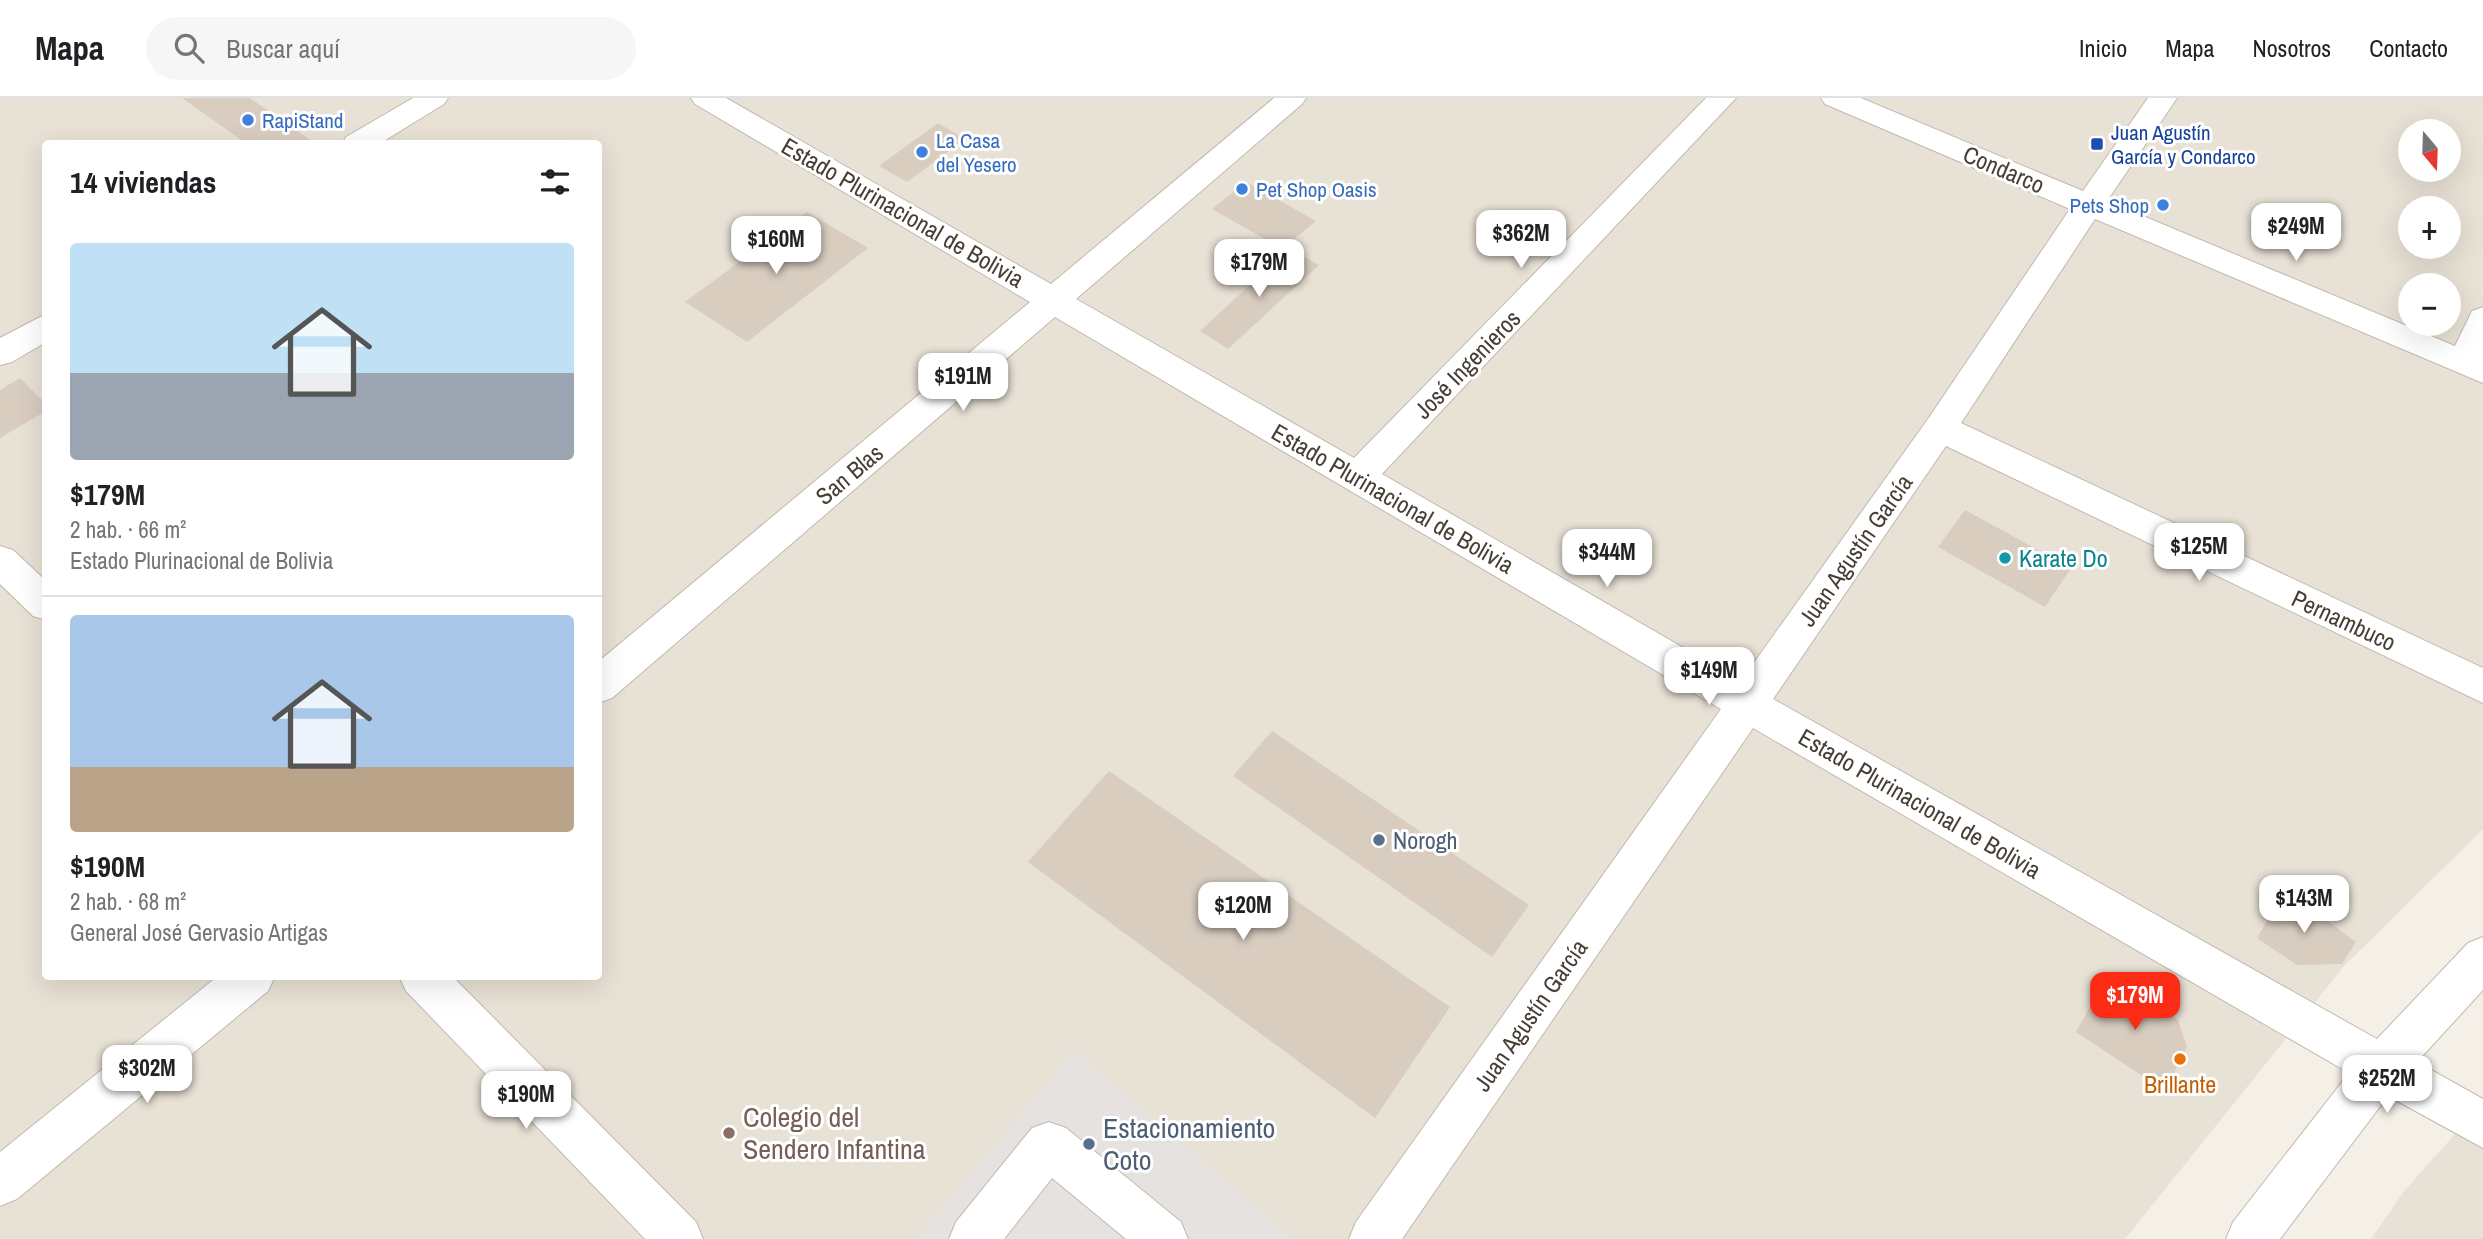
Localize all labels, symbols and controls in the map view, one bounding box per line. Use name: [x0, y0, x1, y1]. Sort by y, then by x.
search box: [146, 17, 636, 80]
text: Mapa: [35, 26, 104, 70]
icon: search: [170, 29, 208, 67]
text: Buscar aquí: [226, 31, 340, 66]
text: Inicio: [2079, 32, 2127, 64]
text: Mapa: [2165, 32, 2214, 64]
text: Nosotros: [2252, 32, 2331, 64]
text: Contacto: [2369, 32, 2448, 64]
place label: RapiStand: [262, 106, 343, 135]
marker: RapiStand: [240, 112, 256, 128]
place label: Juan Agustín García y Condarco: [2111, 118, 2256, 171]
north arrow: [2398, 119, 2460, 182]
map controls: [2398, 119, 2461, 336]
place label: La Casa del Yesero: [936, 126, 1017, 179]
street label: Estado Plurinacional de Bolivia: [776, 129, 1030, 295]
marker: Juan Agustín García y Condarco: [2089, 136, 2105, 152]
street label: Condarco: [1958, 138, 2050, 200]
marker: La Casa del Yesero: [914, 144, 930, 160]
text: 14 viviendas: [70, 162, 216, 202]
icon: filters: [536, 163, 574, 201]
place label: Pet Shop Oasis: [1256, 175, 1377, 204]
marker: Pet Shop Oasis: [1234, 181, 1250, 197]
place label: Pets Shop: [2070, 191, 2149, 220]
button: +: [2398, 196, 2461, 259]
marker: Pets Shop: [2155, 197, 2171, 213]
pin: $249M: [2247, 204, 2345, 263]
text: $249M: [2267, 210, 2325, 241]
pin: $362M: [1472, 211, 1570, 270]
pin: $160M: [727, 216, 825, 276]
text: $362M: [1492, 217, 1550, 248]
text: $160M: [747, 223, 805, 254]
pin: $179M: [1210, 240, 1308, 299]
text: $179M: [1230, 246, 1288, 277]
button: −: [2398, 273, 2461, 336]
icon: home: [259, 289, 385, 415]
street label: José Ingenieros: [1407, 303, 1527, 425]
pin: $191M: [914, 354, 1012, 413]
text: $191M: [934, 360, 992, 391]
street label: Estado Plurinacional de Bolivia: [1266, 415, 1520, 581]
street label: San Blas: [809, 436, 889, 512]
street label: Juan Agustín García: [1791, 468, 1919, 632]
text: $179M: [70, 474, 145, 514]
text: 2 hab. · 66 m²: [70, 514, 186, 545]
pin: $125M: [2150, 524, 2248, 583]
pin: $344M: [1558, 530, 1656, 589]
text: $125M: [2170, 530, 2228, 561]
text: $344M: [1578, 536, 1636, 567]
place label: Karate Do: [2019, 542, 2108, 574]
text: Estado Plurinacional de Bolivia: [70, 545, 333, 576]
marker: Karate Do: [1997, 550, 2013, 566]
street label: Pernambuco: [2287, 582, 2401, 658]
pin: $149M: [1660, 648, 1758, 707]
text: $149M: [1680, 654, 1738, 685]
icon: home: [259, 661, 385, 787]
street label: Estado Plurinacional de Bolivia: [1793, 720, 2047, 886]
place label: Norogh: [1393, 824, 1458, 856]
marker: Norogh: [1371, 832, 1387, 848]
text: $190M: [70, 846, 145, 886]
pin: $143M: [2255, 876, 2353, 935]
pin: $120M: [1194, 882, 1292, 942]
text: $143M: [2275, 882, 2333, 913]
text: 2 hab. · 68 m²: [70, 886, 186, 917]
text: $120M: [1214, 889, 1272, 920]
text: General José Gervasio Artigas: [70, 917, 328, 948]
street label: Juan Agustín García: [1466, 933, 1594, 1097]
pin: $179M: [2086, 972, 2184, 1032]
text: $179M: [2106, 979, 2164, 1010]
pin: $302M: [98, 1046, 196, 1105]
marker: Brillante: [2172, 1051, 2188, 1067]
text: $302M: [118, 1052, 176, 1083]
pin: $252M: [2338, 1056, 2436, 1115]
text: $252M: [2358, 1062, 2416, 1093]
place label: Brillante: [2144, 1068, 2216, 1100]
pin: $190M: [477, 1072, 575, 1131]
text: $190M: [497, 1078, 555, 1109]
place label: Colegio del Sendero Infantina: [743, 1098, 926, 1168]
place label: Estacionamiento Coto: [1103, 1109, 1275, 1179]
marker: Colegio del Sendero Infantina: [721, 1125, 737, 1141]
marker: Estacionamiento Coto: [1081, 1136, 1097, 1152]

